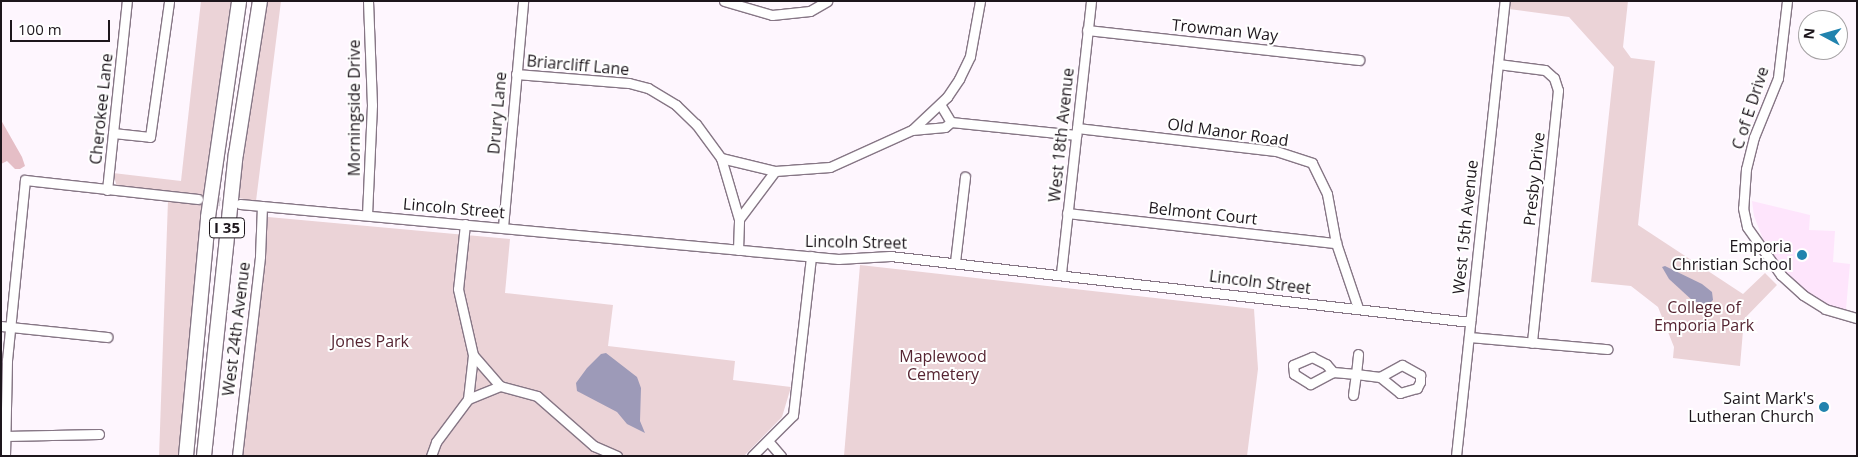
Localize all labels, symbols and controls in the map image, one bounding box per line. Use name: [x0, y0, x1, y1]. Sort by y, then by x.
scale bar: [12, 10, 112, 42]
north arrow: [1798, 10, 1848, 60]
street label: Trowman Way: [1171, 15, 1279, 45]
text: 100 m: [18, 19, 62, 39]
text: N: [1799, 27, 1819, 40]
street label: Morningside Drive: [344, 40, 364, 176]
street label: Briarcliff Lane: [526, 51, 630, 79]
street label: Cherokee Lane: [86, 52, 116, 166]
street label: C of E Drive: [1728, 64, 1772, 152]
street label: West 18th Avenue: [1044, 67, 1078, 203]
street label: Drury Lane: [484, 71, 510, 155]
street label: Old Manor Road: [1166, 114, 1290, 150]
street label: Presby Drive: [1520, 131, 1548, 227]
street label: West 15th Avenue: [1448, 159, 1482, 295]
street label: Lincoln Street: [402, 194, 506, 222]
street label: Belmont Court: [1148, 198, 1258, 228]
road number: I 35: [208, 216, 246, 240]
street label: Lincoln Street: [805, 232, 907, 252]
place label: Emporia Christian School: [1672, 236, 1792, 274]
marker: Emporia Christian School: [1796, 249, 1808, 261]
street label: West 24th Avenue: [218, 261, 254, 397]
street label: Lincoln Street: [1208, 266, 1312, 298]
park label: College of Emporia Park: [1654, 297, 1754, 335]
park label: Jones Park: [331, 331, 409, 351]
park label: Maplewood Cemetery: [899, 346, 987, 384]
place label: Saint Mark's Lutheran Church: [1688, 388, 1814, 426]
marker: Saint Mark's Lutheran Church: [1818, 401, 1830, 413]

